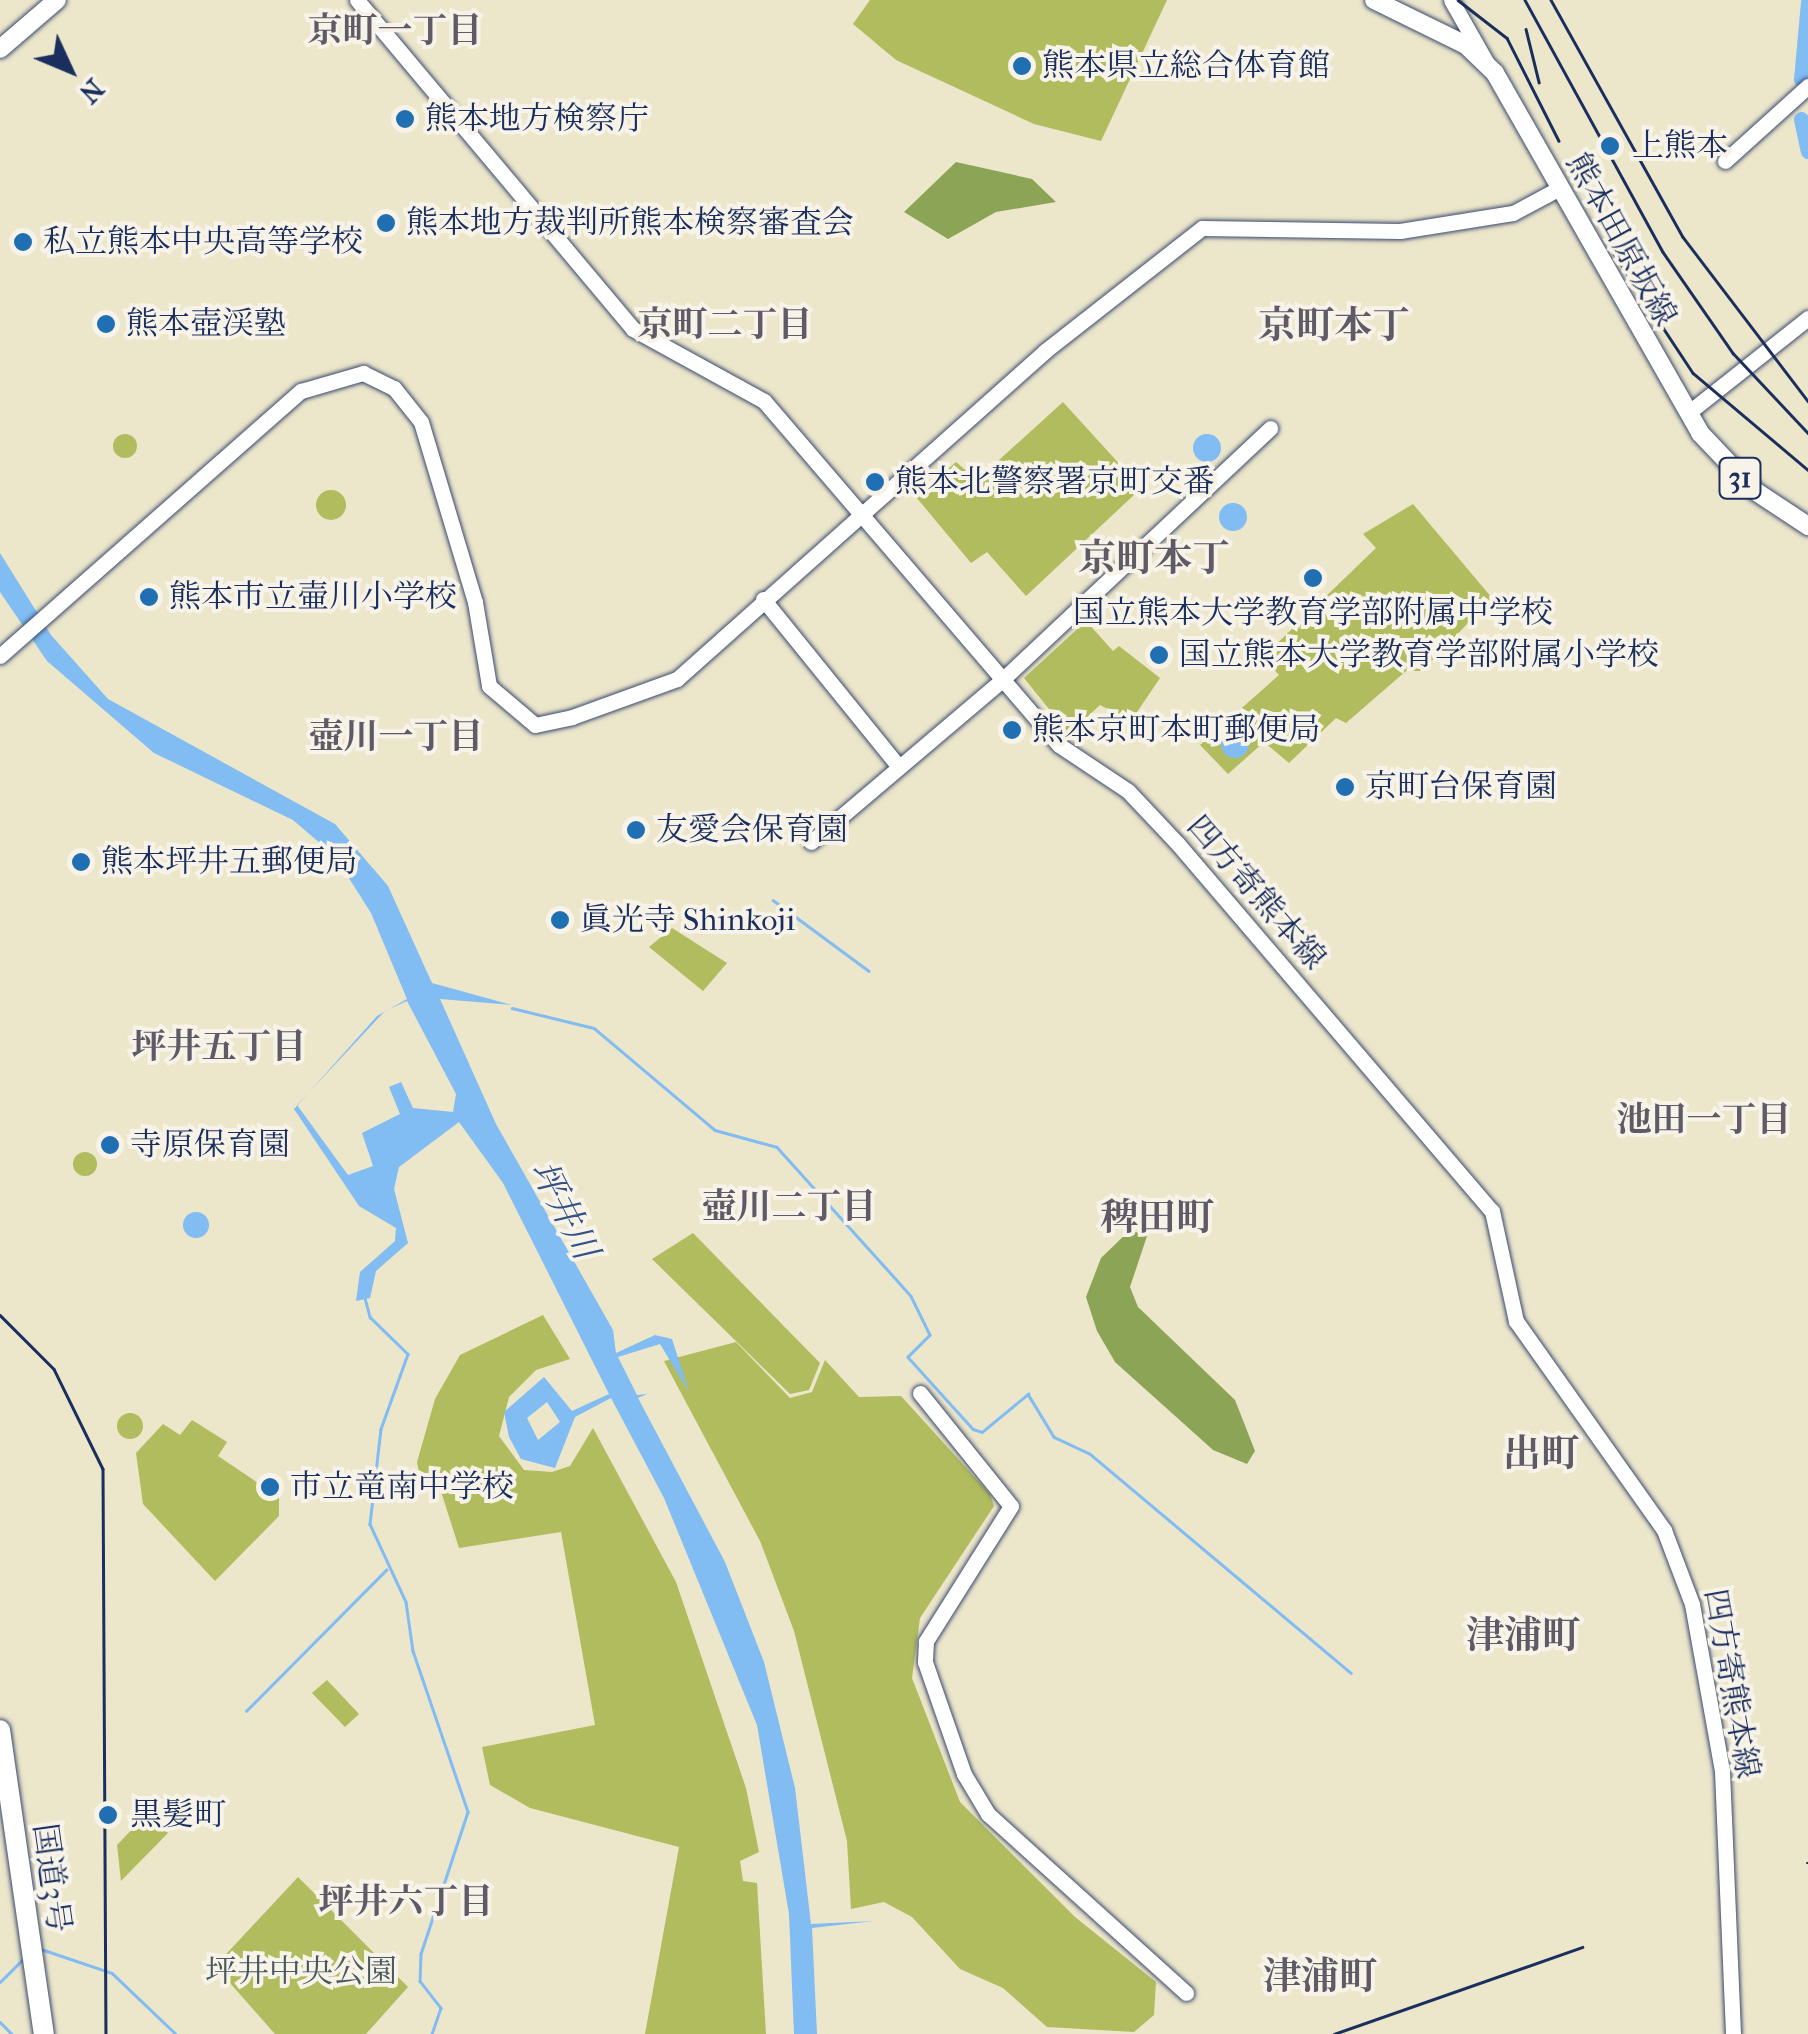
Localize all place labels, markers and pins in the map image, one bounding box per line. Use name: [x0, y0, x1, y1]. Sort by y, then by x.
place label: 熊本県立総合体育館: [1042, 47, 1330, 85]
marker: 熊本県立総合体育館: [1011, 55, 1033, 77]
place label: 熊本地方検察庁: [425, 100, 649, 138]
marker: 熊本地方検察庁: [394, 108, 416, 130]
place label: 上熊本: [1632, 127, 1728, 165]
marker: 上熊本: [1597, 133, 1623, 159]
place label: 熊本地方裁判所熊本検察審査会: [406, 204, 854, 242]
marker: 熊本地方裁判所熊本検察審査会: [375, 212, 397, 234]
place label: 私立熊本中央高等学校: [43, 223, 363, 261]
marker: 私立熊本中央高等学校: [12, 231, 34, 253]
place label: 熊本壺渓塾: [126, 305, 286, 343]
marker: 熊本壺渓塾: [95, 313, 117, 335]
place label: 熊本北警察署京町交番: [895, 463, 1215, 501]
marker: 熊本北警察署京町交番: [864, 471, 886, 493]
marker: 国立熊本大学教育学部附属中学校: [1302, 567, 1324, 589]
place label: 熊本市立壷川小学校: [169, 578, 457, 616]
marker: 熊本市立壷川小学校: [138, 586, 160, 608]
place label: 国立熊本大学教育学部附属中学校: [1073, 594, 1553, 632]
place label: 国立熊本大学教育学部附属小学校: [1179, 636, 1659, 674]
marker: 国立熊本大学教育学部附属小学校: [1148, 644, 1170, 666]
place label: 熊本京町本町郵便局: [1032, 711, 1320, 749]
marker: 熊本京町本町郵便局: [1001, 719, 1023, 741]
place label: 京町台保育園: [1365, 768, 1557, 806]
marker: 京町台保育園: [1334, 776, 1356, 798]
place label: 友愛会保育園: [656, 811, 848, 849]
marker: 友愛会保育園: [625, 819, 647, 841]
place label: 熊本坪井五郵便局: [101, 843, 357, 881]
marker: 熊本坪井五郵便局: [70, 851, 92, 873]
place label: 眞光寺 Shinkoji: [580, 901, 795, 939]
marker: 眞光寺 Shinkoji: [549, 909, 571, 931]
place label: 寺原保育園: [130, 1126, 290, 1164]
marker: 寺原保育園: [99, 1134, 121, 1156]
place label: 市立竜南中学校: [290, 1468, 514, 1506]
marker: 市立竜南中学校: [259, 1476, 281, 1498]
place label: 黒髪町: [130, 1796, 226, 1834]
marker: 黒髪町: [95, 1802, 121, 1828]

